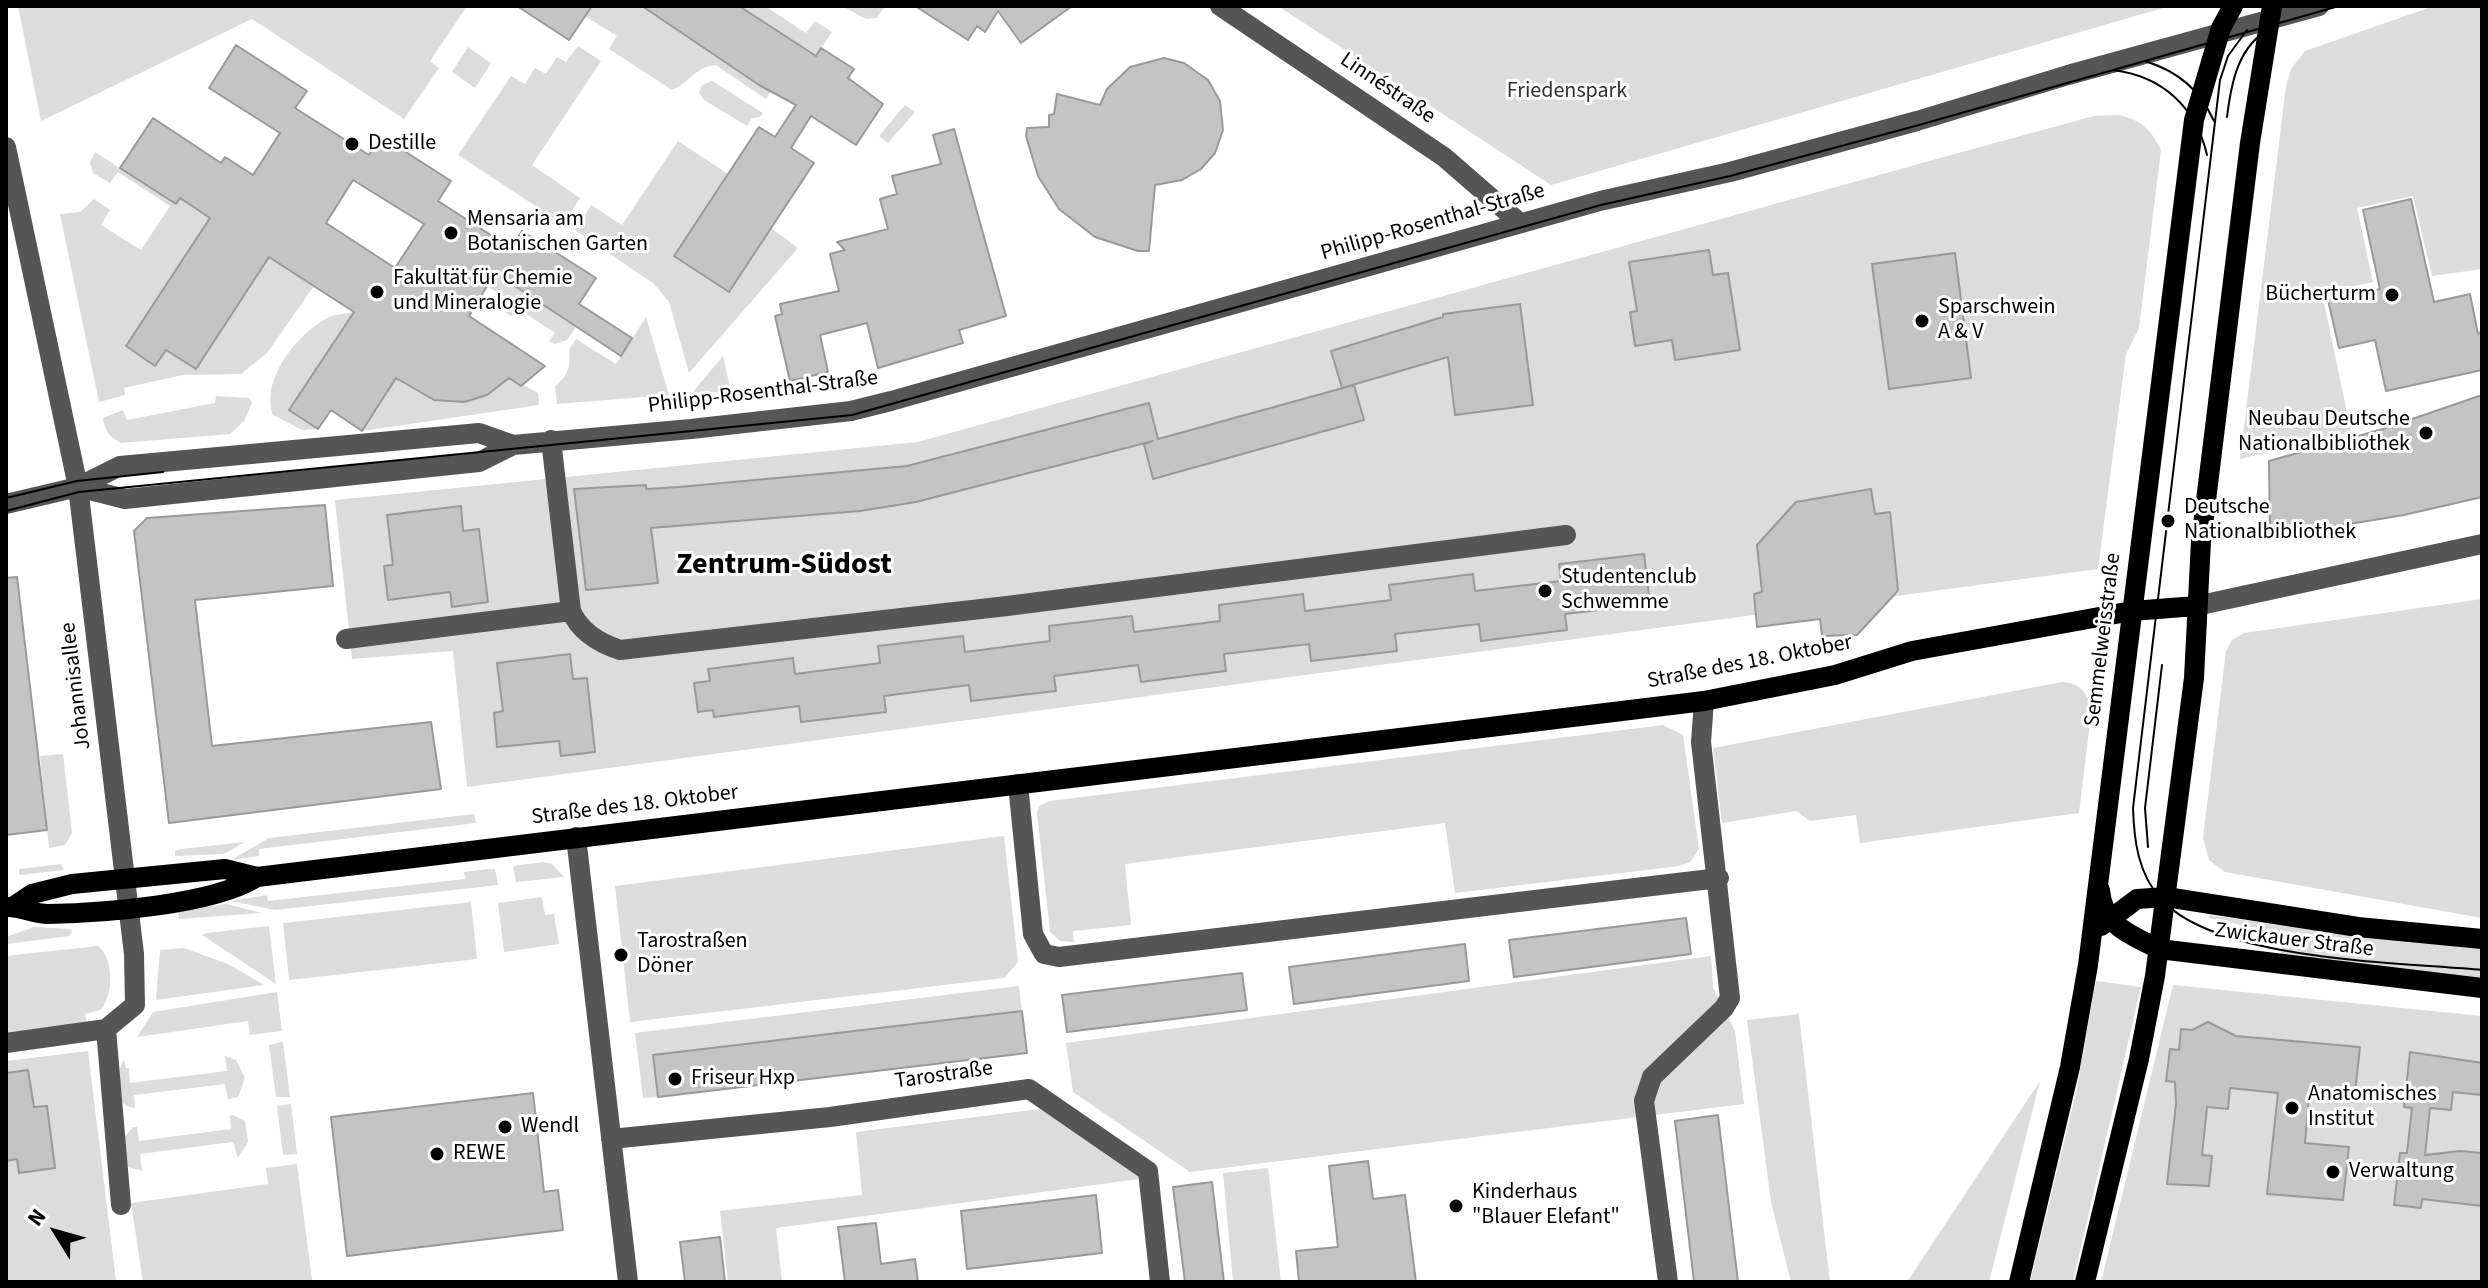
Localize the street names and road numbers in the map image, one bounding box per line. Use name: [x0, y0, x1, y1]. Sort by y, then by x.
street label: Linnéstraße: [1334, 48, 1440, 130]
street label: Philipp-Rosenthal-Straße: [1318, 178, 1548, 268]
street label: Philipp-Rosenthal-Straße: [646, 366, 880, 420]
street label: Semmelweisstraße: [2080, 552, 2128, 728]
street label: Johannisallee: [56, 621, 98, 751]
street label: Straße des 18. Oktober: [1645, 630, 1855, 696]
street label: Straße des 18. Oktober: [530, 780, 740, 832]
street label: Zwickauer Straße: [2213, 918, 2375, 964]
street label: Tarostraße: [893, 1056, 995, 1096]

